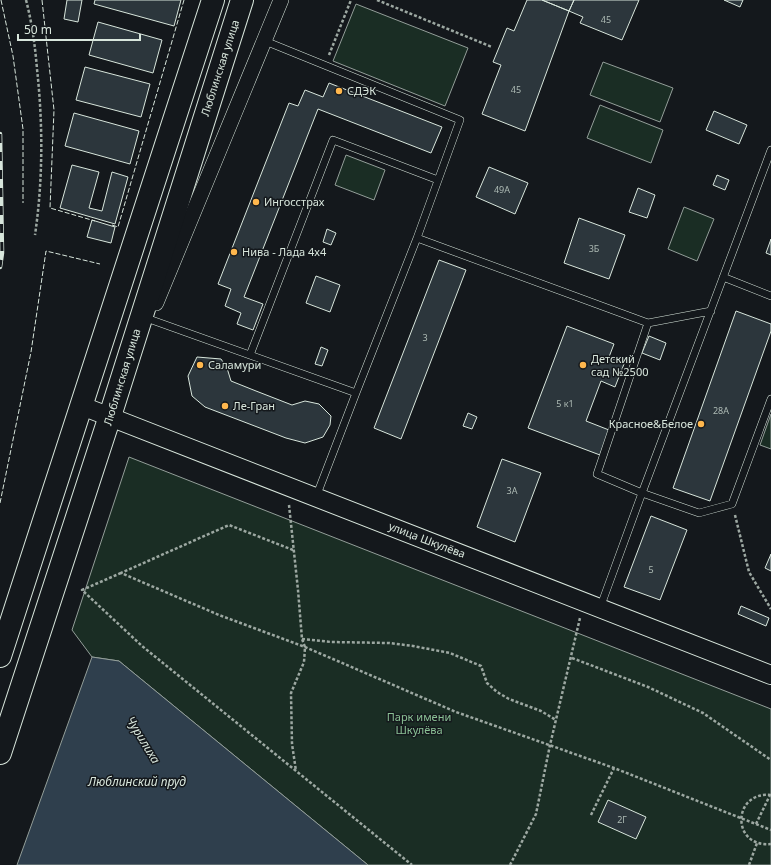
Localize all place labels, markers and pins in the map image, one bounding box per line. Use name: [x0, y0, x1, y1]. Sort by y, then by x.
place label: СДЭК: [347, 83, 376, 98]
marker: СДЭК: [334, 86, 344, 96]
place label: Ингосстрах: [264, 194, 325, 209]
marker: Ингосстрах: [251, 197, 261, 207]
place label: Нива - Лада 4х4: [242, 244, 327, 259]
marker: Нива - Лада 4х4: [229, 247, 239, 257]
place label: Детский сад №2500: [591, 351, 648, 379]
place label: Саламури: [208, 357, 261, 372]
marker: Саламури: [195, 360, 205, 370]
marker: Детский сад №2500: [578, 360, 588, 370]
place label: Ле-Гран: [233, 398, 275, 413]
marker: Ле-Гран: [220, 401, 230, 411]
place label: Красное&Белое: [609, 416, 693, 431]
marker: Красное&Белое: [696, 419, 706, 429]

